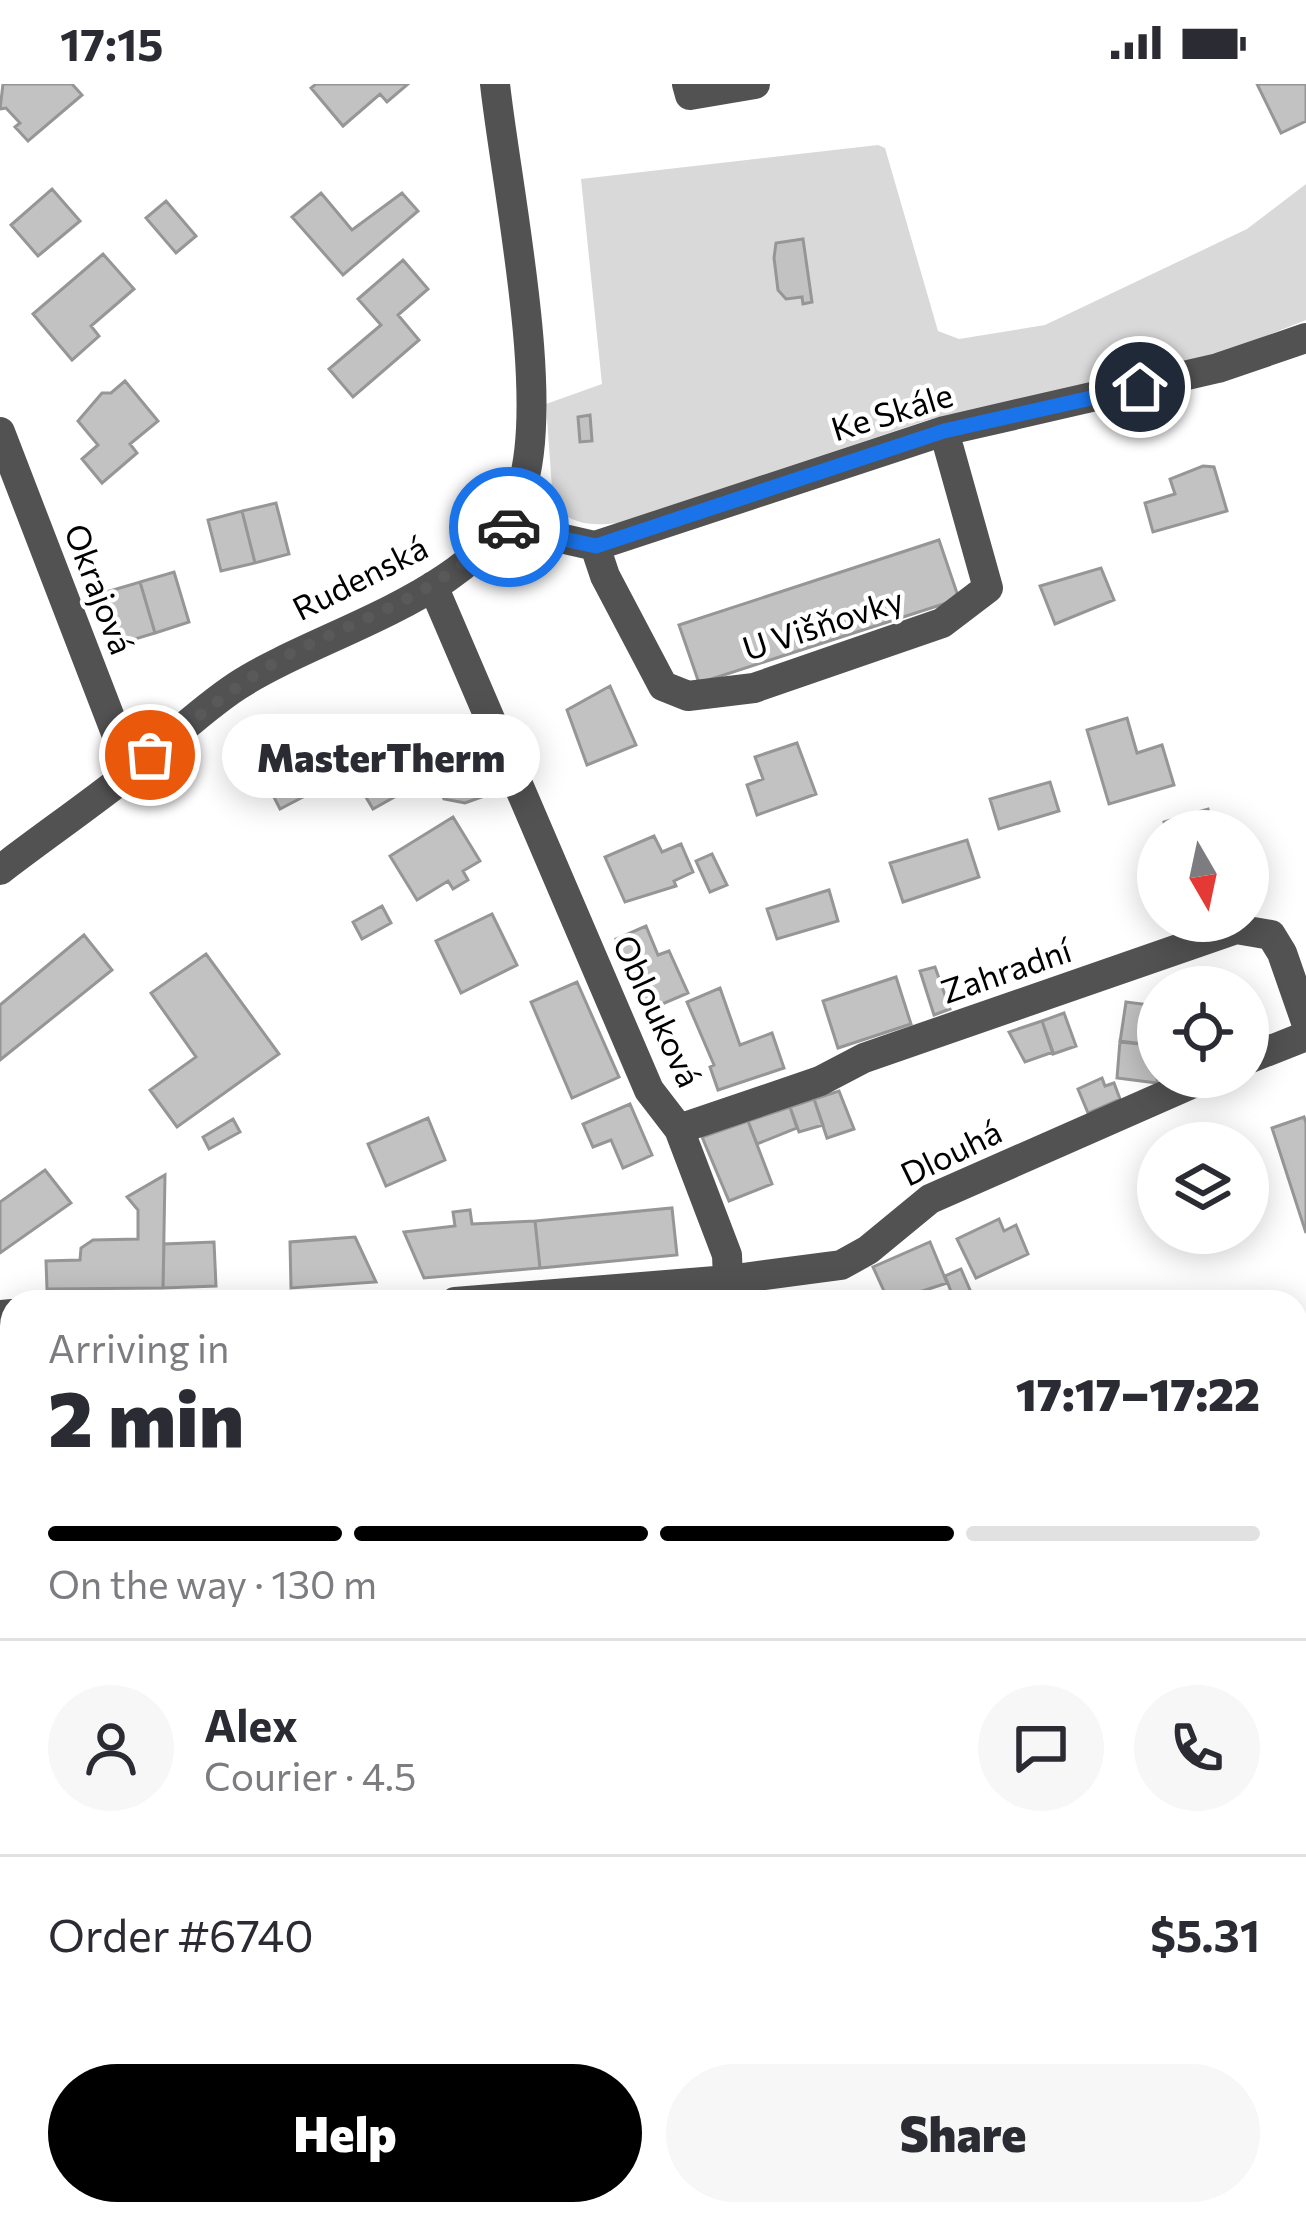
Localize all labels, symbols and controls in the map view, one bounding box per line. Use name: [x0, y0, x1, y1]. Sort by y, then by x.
text: 17:15: [60, 15, 164, 70]
pin: [1089, 336, 1191, 438]
icon: home: [1107, 354, 1173, 420]
street label: Ke Skále: [826, 373, 957, 448]
courier: [449, 467, 569, 587]
icon: car: [476, 494, 542, 560]
street label: Okrajová: [57, 518, 144, 659]
street label: Rudenská: [285, 525, 434, 628]
street label: U Višňovky: [737, 577, 908, 668]
pin: [99, 704, 201, 806]
callout: MasterTherm: [222, 713, 540, 797]
icon: bag: [117, 722, 183, 788]
text: MasterTherm: [257, 732, 505, 780]
north arrow: [1137, 810, 1269, 942]
map controls: [1137, 810, 1269, 1254]
street label: Oblouková: [605, 928, 711, 1093]
street label: Zahradní: [935, 928, 1077, 1011]
button: locate: [1137, 966, 1269, 1098]
street label: Dlouhá: [893, 1110, 1007, 1193]
button: layers: [1137, 1122, 1269, 1254]
text: Arriving in: [48, 1323, 229, 1371]
text: 17:17–17:22: [1016, 1365, 1260, 1420]
text: 2 min: [48, 1368, 244, 1463]
text: On the way · 130 m: [48, 1559, 377, 1607]
button: person: [48, 1685, 174, 1811]
button: chat: [978, 1685, 1104, 1811]
button: phone: [1134, 1685, 1260, 1811]
text: Alex: [204, 1696, 298, 1751]
text: Courier · 4.5: [204, 1751, 416, 1799]
text: Order #6740: [48, 1906, 314, 1961]
text: $5.31: [1150, 1906, 1260, 1961]
button: Help: [48, 2064, 642, 2202]
button: Share: [666, 2064, 1260, 2202]

